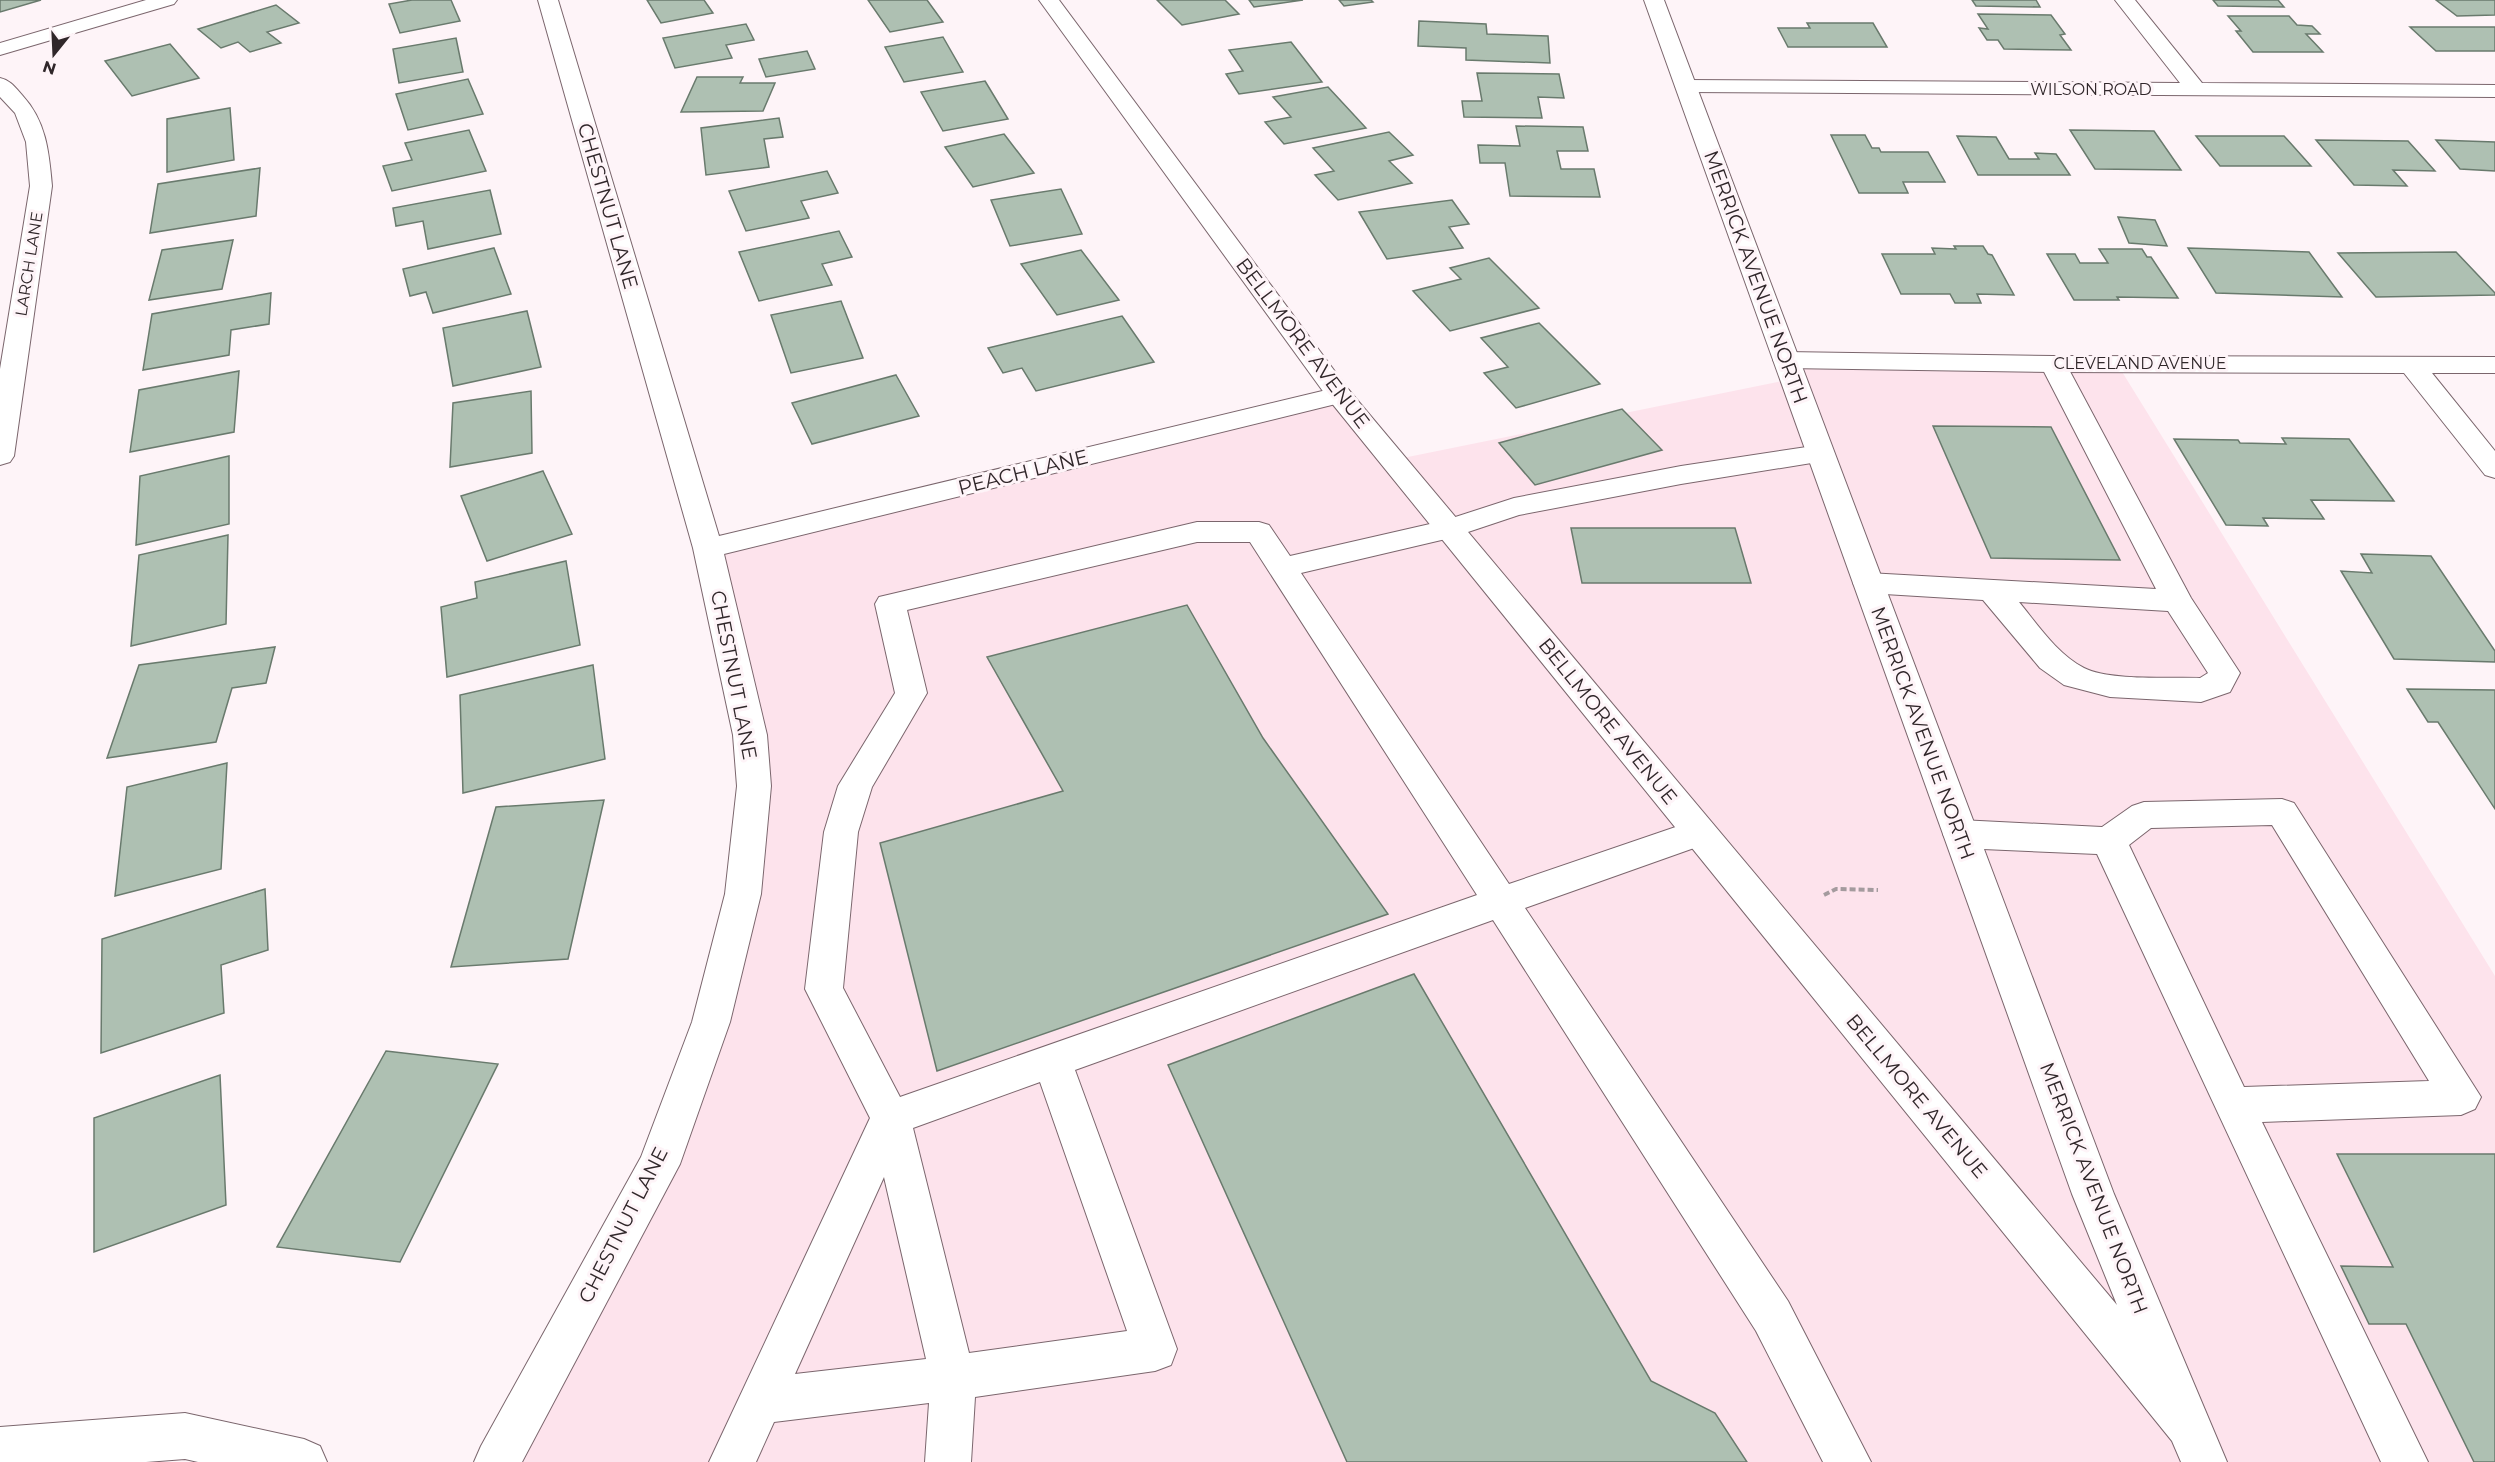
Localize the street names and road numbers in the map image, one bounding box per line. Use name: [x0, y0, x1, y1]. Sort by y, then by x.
street label: WILSON ROAD: [2030, 80, 2152, 99]
street label: CHESTNUT LANE: [573, 120, 643, 292]
street label: MERRICK AVENUE NORTH: [1699, 147, 1813, 407]
street label: LARCH LANE: [11, 210, 47, 318]
street label: BELLMORE AVENUE: [1231, 253, 1375, 433]
street label: CLEVELAND AVENUE: [2053, 354, 2227, 373]
street label: PEACH LANE: [956, 444, 1090, 500]
street label: CHESTNUT LANE: [706, 588, 762, 762]
street label: MERRICK AVENUE NORTH: [1866, 603, 1980, 863]
street label: BELLMORE AVENUE: [1534, 633, 1682, 809]
street label: BELLMORE AVENUE: [1841, 1009, 1993, 1183]
street label: MERRICK AVENUE NORTH: [2035, 1059, 2153, 1317]
street label: CHESTNUT LANE: [573, 1143, 673, 1307]

